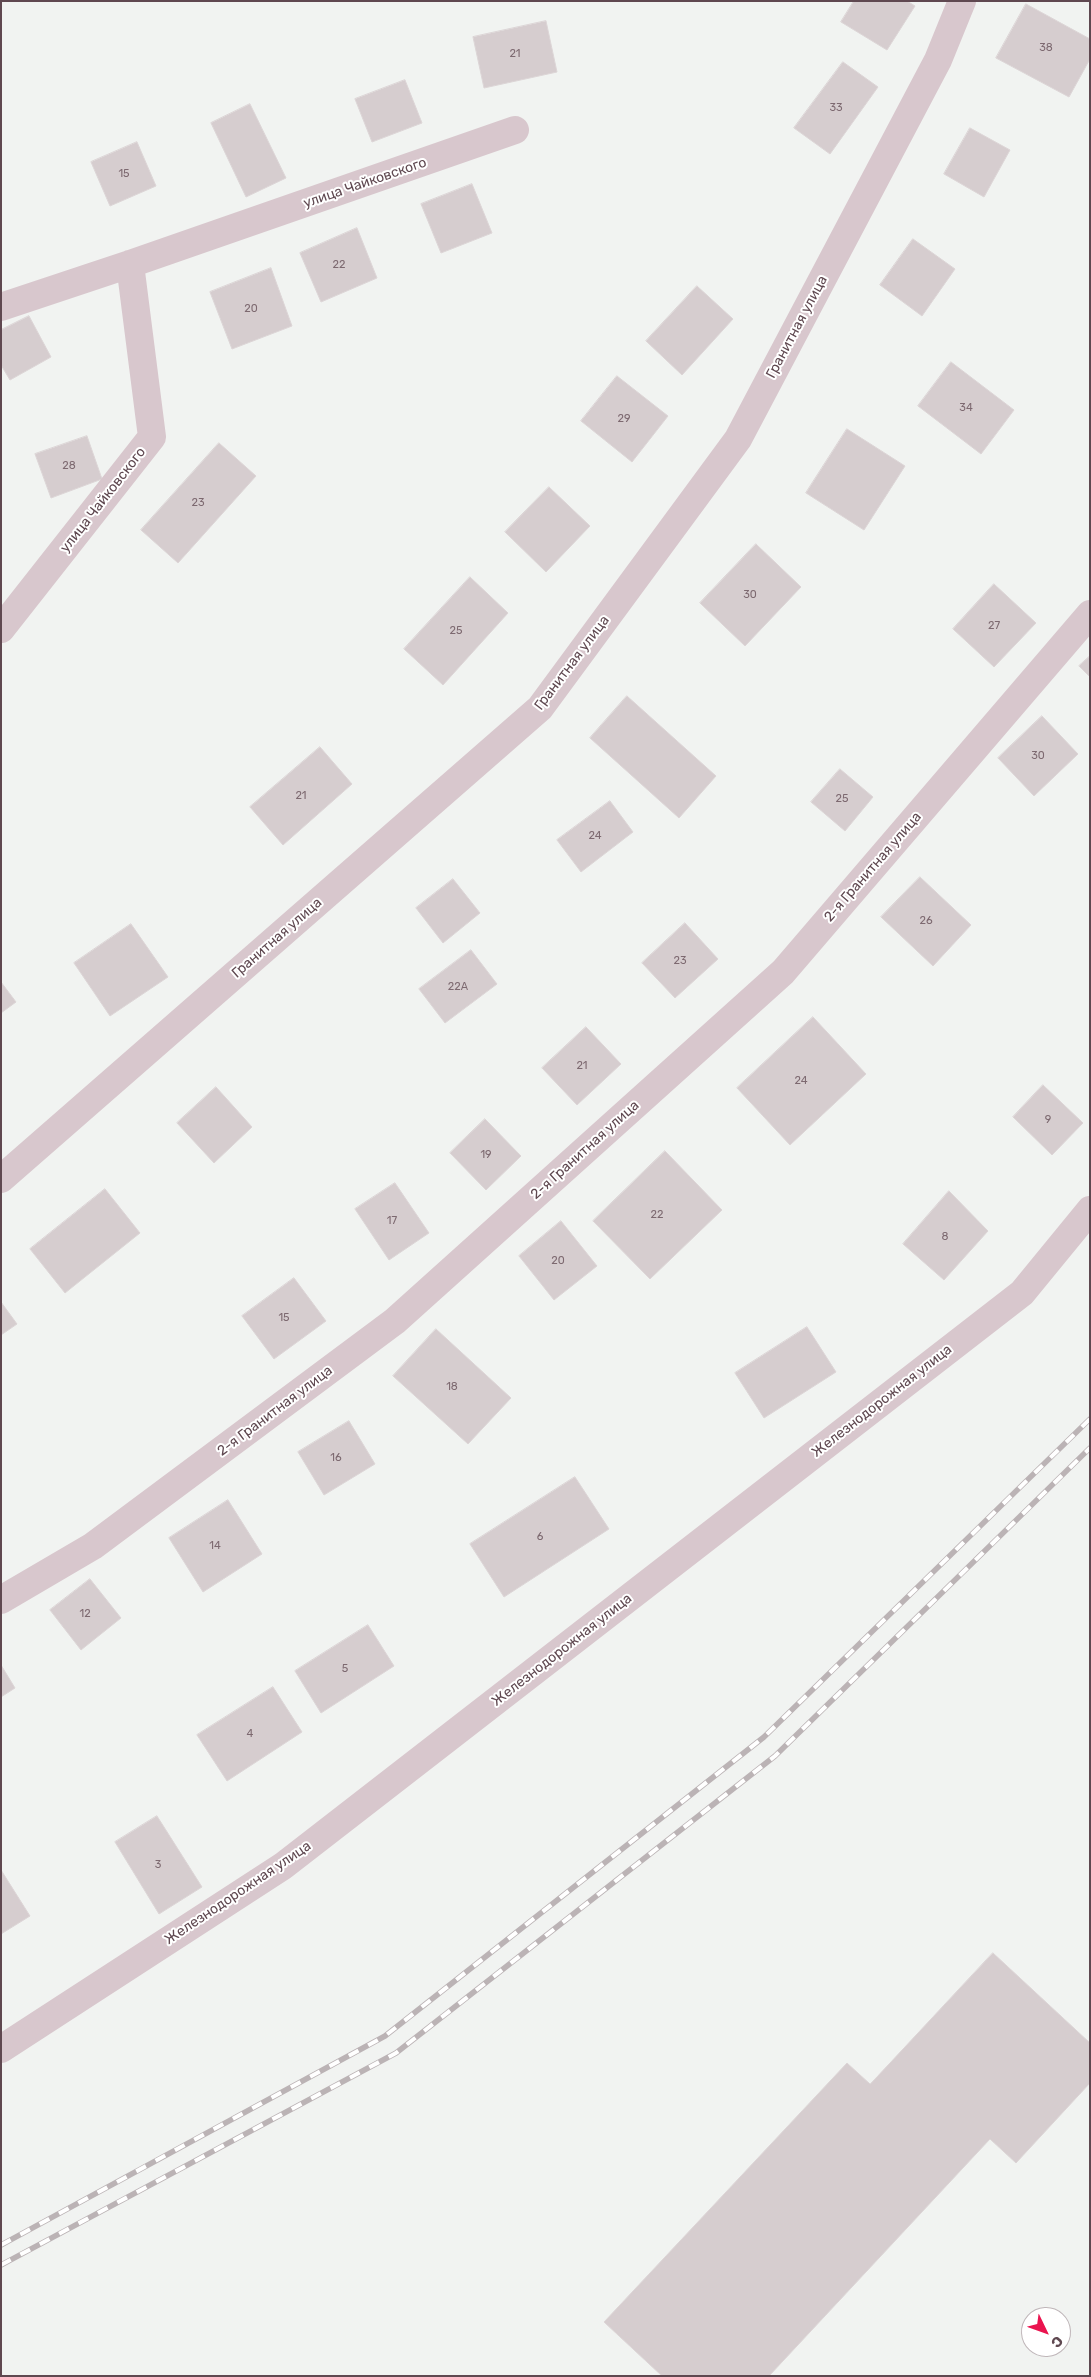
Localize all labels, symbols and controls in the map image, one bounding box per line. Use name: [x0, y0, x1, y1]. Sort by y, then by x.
house number: 38: [1039, 41, 1053, 55]
house number: 21: [509, 47, 521, 61]
house number: 33: [829, 101, 843, 115]
street label: улица Чайковского: [301, 154, 429, 212]
house number: 15: [118, 167, 130, 181]
house number: 22: [333, 258, 345, 272]
street label: Гранитная улица: [763, 273, 831, 381]
house number: 20: [244, 302, 258, 316]
house number: 34: [959, 401, 973, 415]
house number: 29: [618, 412, 630, 426]
street label: улица Чайковского: [57, 444, 149, 556]
house number: 28: [62, 459, 76, 473]
house number: 23: [191, 496, 205, 510]
house number: 30: [743, 588, 757, 602]
street label: Гранитная улица: [531, 612, 613, 714]
house number: 27: [988, 619, 1000, 633]
house number: 25: [450, 624, 462, 638]
house number: 30: [1031, 749, 1045, 763]
house number: 21: [295, 789, 307, 803]
house number: 25: [836, 792, 848, 806]
street label: 2-я Гранитная улица: [821, 809, 925, 925]
house number: 24: [588, 829, 602, 843]
street label: Гранитная улица: [228, 894, 326, 982]
house number: 26: [919, 914, 933, 928]
house number: 23: [673, 954, 687, 968]
house number: 22А: [448, 980, 468, 994]
house number: 21: [576, 1059, 588, 1073]
house number: 24: [794, 1074, 808, 1088]
street label: 2-я Гранитная улица: [527, 1097, 643, 1203]
house number: 9: [1045, 1113, 1051, 1127]
house number: 19: [480, 1148, 492, 1162]
house number: 22: [651, 1208, 663, 1222]
house number: 17: [387, 1214, 397, 1228]
house number: 8: [942, 1230, 948, 1244]
house number: 20: [551, 1254, 565, 1268]
house number: 15: [278, 1311, 290, 1325]
street label: Железнодорожная улица: [809, 1341, 955, 1461]
street label: 2-я Гранитная улица: [214, 1362, 336, 1460]
house number: 18: [446, 1380, 458, 1394]
house number: 16: [330, 1451, 342, 1465]
house number: 6: [537, 1530, 543, 1544]
house number: 14: [209, 1539, 221, 1553]
street label: Железнодорожная улица: [489, 1590, 635, 1710]
house number: 12: [79, 1607, 91, 1621]
house number: 5: [342, 1662, 348, 1676]
house number: 4: [247, 1727, 253, 1741]
street label: Железнодорожная улица: [162, 1838, 314, 1948]
house number: 3: [155, 1858, 161, 1872]
north arrow: [1021, 2307, 1071, 2357]
text: С: [1047, 2332, 1066, 2351]

